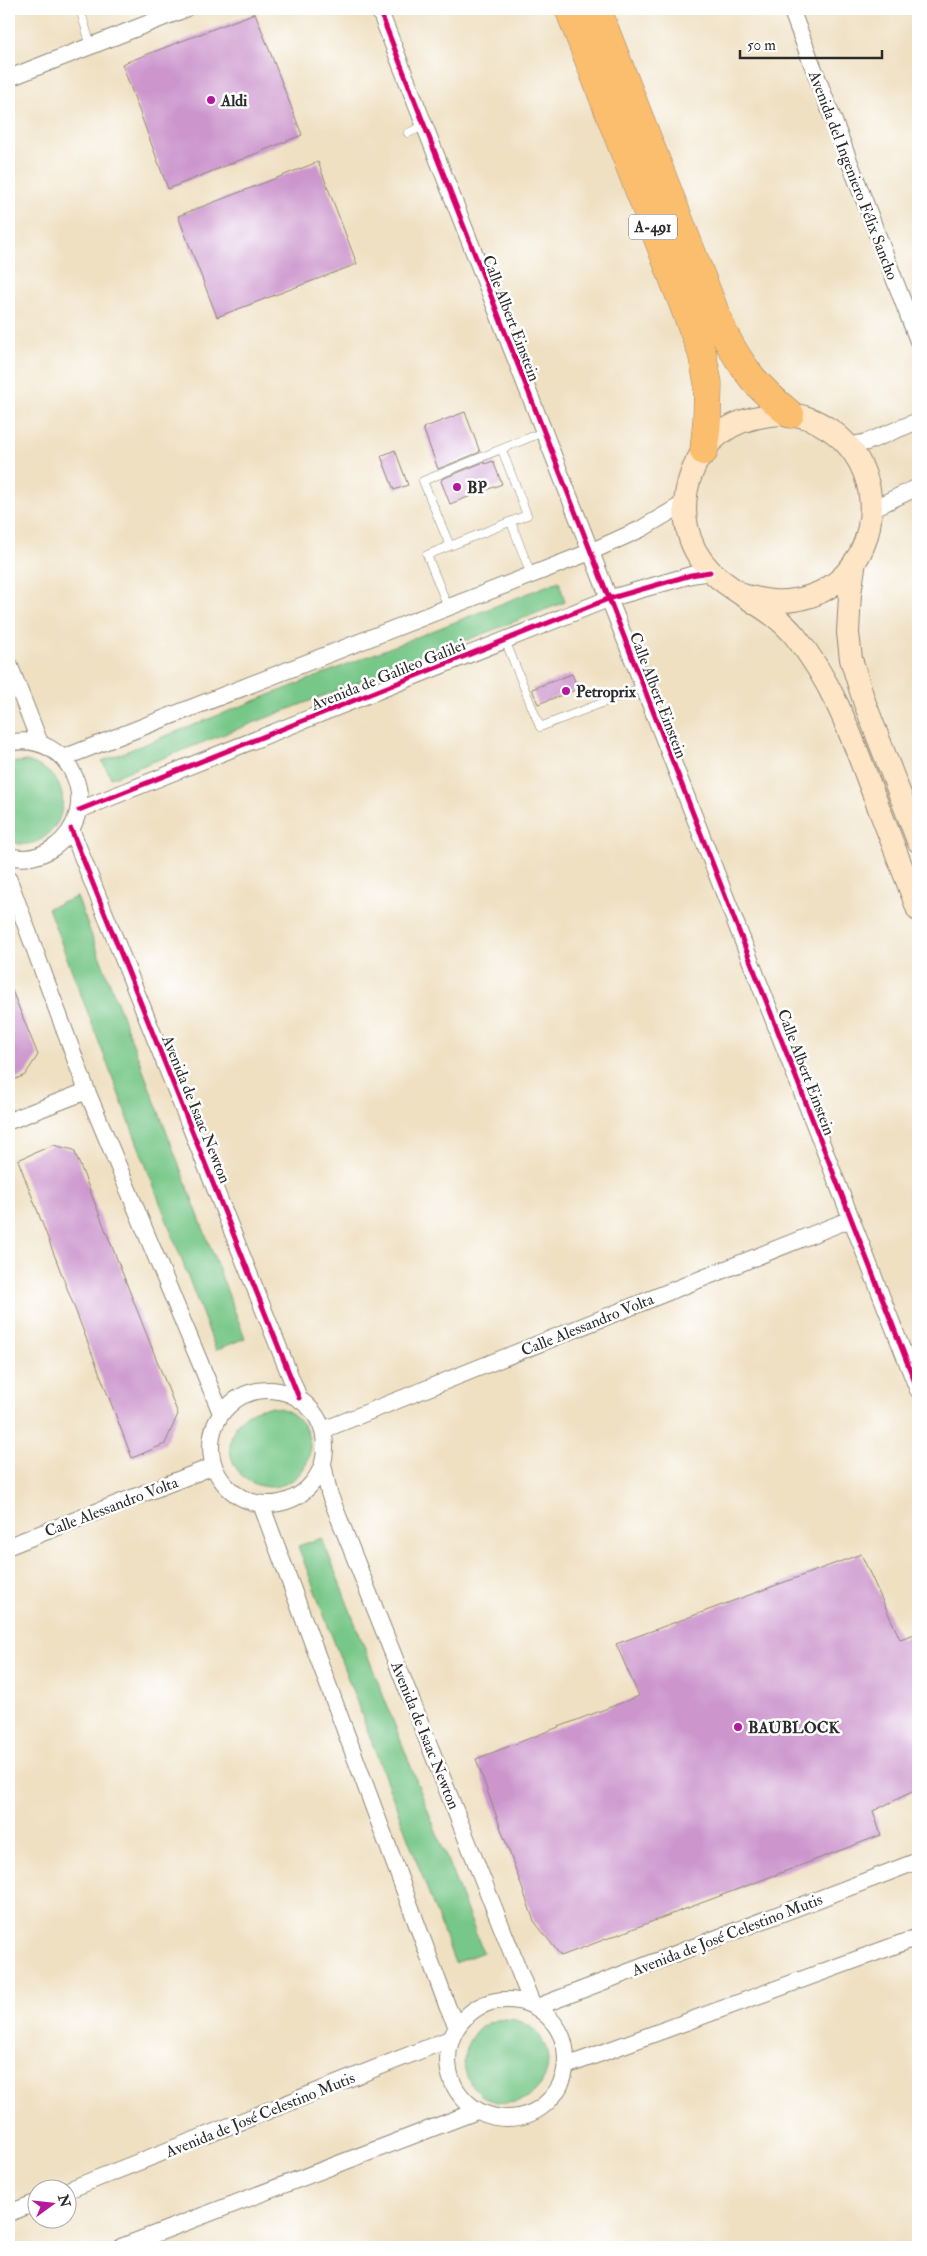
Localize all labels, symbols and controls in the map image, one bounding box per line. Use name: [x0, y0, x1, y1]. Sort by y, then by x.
scale bar: [740, 28, 882, 60]
text: 50 m: [747, 36, 776, 55]
street label: Avenida del Ingeniero Félix Sancho: [804, 67, 902, 283]
place label: Aldi: [220, 91, 248, 111]
marker: Aldi: [205, 94, 217, 106]
road number: A-491: [629, 214, 677, 240]
street label: Calle Albert Einstein: [478, 252, 544, 384]
place label: BP: [467, 478, 487, 498]
marker: BP: [451, 481, 463, 493]
street label: Calle Albert Einstein: [625, 629, 691, 761]
street label: Avenida de Galileo Galilei: [307, 635, 469, 715]
place label: Petroprix: [576, 682, 637, 703]
marker: Petroprix: [560, 685, 572, 697]
street label: Calle Albert Einstein: [773, 1006, 839, 1138]
street label: Avenida de Isaac Newton: [157, 1031, 235, 1186]
street label: Calle Alessandro Volta: [518, 1289, 657, 1361]
street label: Calle Alessandro Volta: [42, 1472, 181, 1542]
street label: Avenida de Isaac Newton: [386, 1657, 464, 1812]
place label: BAUBLOCK: [748, 1718, 840, 1738]
marker: BAUBLOCK: [732, 1721, 744, 1733]
street label: Avenida de José Celestino Mutis: [628, 1889, 826, 1982]
street label: Avenida de José Celestino Mutis: [162, 2068, 358, 2163]
north arrow: [28, 2178, 78, 2228]
text: N: [54, 2192, 74, 2209]

